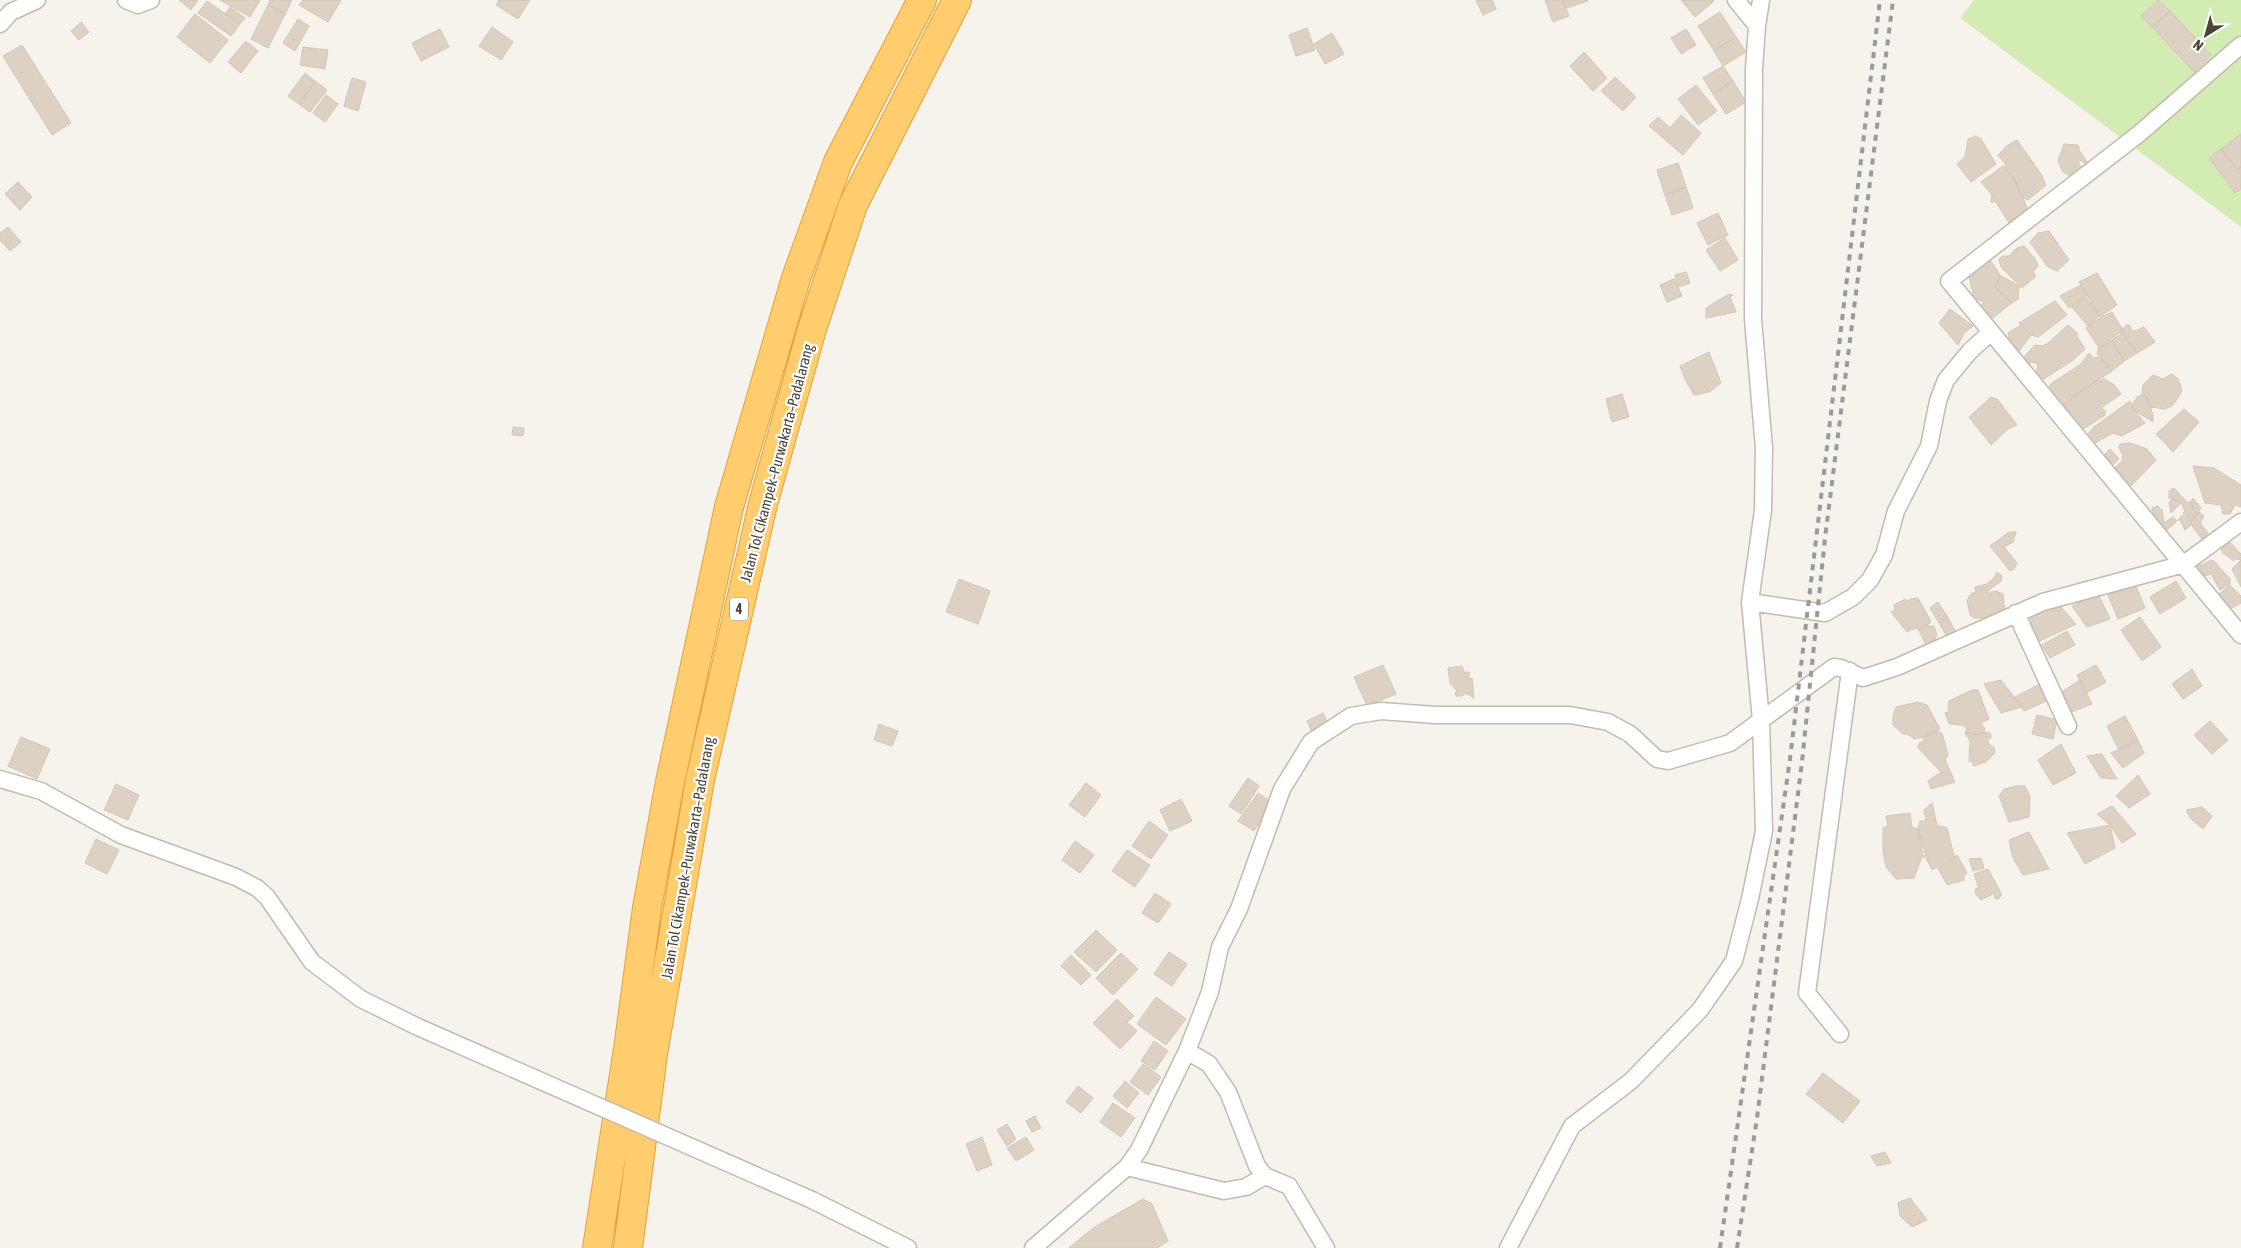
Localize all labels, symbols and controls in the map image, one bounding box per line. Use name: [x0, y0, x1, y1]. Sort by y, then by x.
north arrow: [2181, 10, 2231, 60]
text: N: [2190, 37, 2206, 54]
street label: Jalan Tol Cikampek–Purwakarta–Padalarang: [737, 341, 817, 584]
road number: 4: [730, 598, 748, 620]
street label: Jalan Tol Cikampek–Purwakarta–Padalarang: [658, 735, 717, 980]

